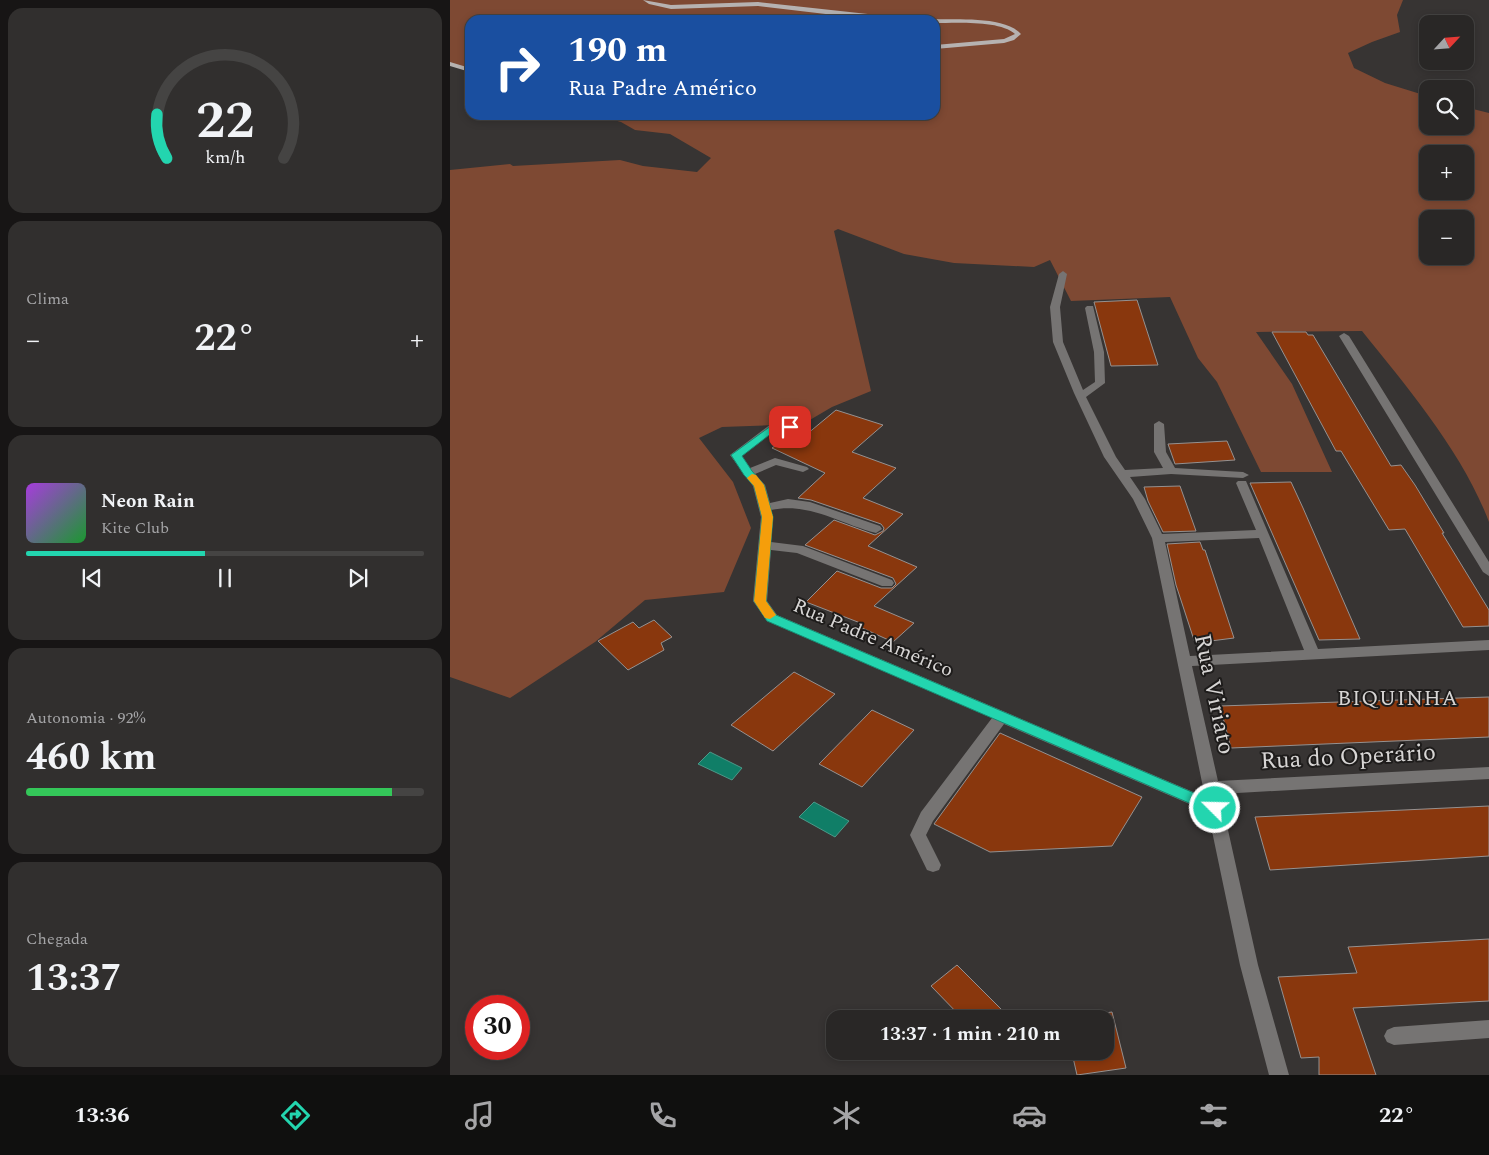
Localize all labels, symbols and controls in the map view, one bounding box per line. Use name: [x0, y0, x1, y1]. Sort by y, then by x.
north arrow: [1419, 15, 1474, 70]
map controls: [1419, 15, 1474, 265]
text: 190 m: [568, 24, 667, 77]
icon: right: [485, 35, 550, 100]
text: Rua Padre Américo: [568, 72, 757, 105]
button: search: [1419, 80, 1474, 135]
text: 22: [196, 82, 254, 161]
text: km/h: [205, 144, 245, 171]
button: +: [1419, 145, 1474, 200]
button: −: [1419, 210, 1474, 265]
text: Clima: [26, 287, 69, 311]
text: 22°: [194, 310, 256, 368]
text: −: [26, 319, 40, 362]
text: +: [410, 319, 424, 362]
pin: [769, 406, 811, 448]
icon: arrive: [776, 413, 804, 441]
text: Neon Rain: [101, 487, 195, 516]
text: Kite Club: [101, 516, 169, 540]
icon: previous: [78, 564, 106, 592]
icon: pause: [211, 564, 239, 592]
icon: next: [344, 564, 372, 592]
street label: Rua Padre Américo: [788, 591, 958, 685]
street label: Rua Viriato: [1184, 630, 1244, 758]
district label: BIQUINHA: [1337, 683, 1459, 715]
text: Autonomia · 92%: [26, 706, 145, 730]
text: 460 km: [26, 729, 157, 787]
street label: Rua do Operário: [1259, 734, 1437, 780]
position arrow: [1188, 781, 1240, 833]
text: Chegada: [26, 927, 88, 951]
text: 13:37: [26, 950, 121, 1008]
speed limit sign: 30: [465, 995, 530, 1060]
text: 13:37 · 1 min · 210 m: [880, 1020, 1060, 1049]
icon: directions: [278, 1098, 313, 1133]
icon: music: [462, 1098, 497, 1133]
icon: phone: [645, 1098, 680, 1133]
icon: climate: [829, 1098, 864, 1133]
icon: car: [1012, 1098, 1047, 1133]
icon: filters: [1196, 1098, 1231, 1133]
text: 13:36: [74, 1099, 130, 1132]
text: 22°: [1379, 1099, 1415, 1132]

